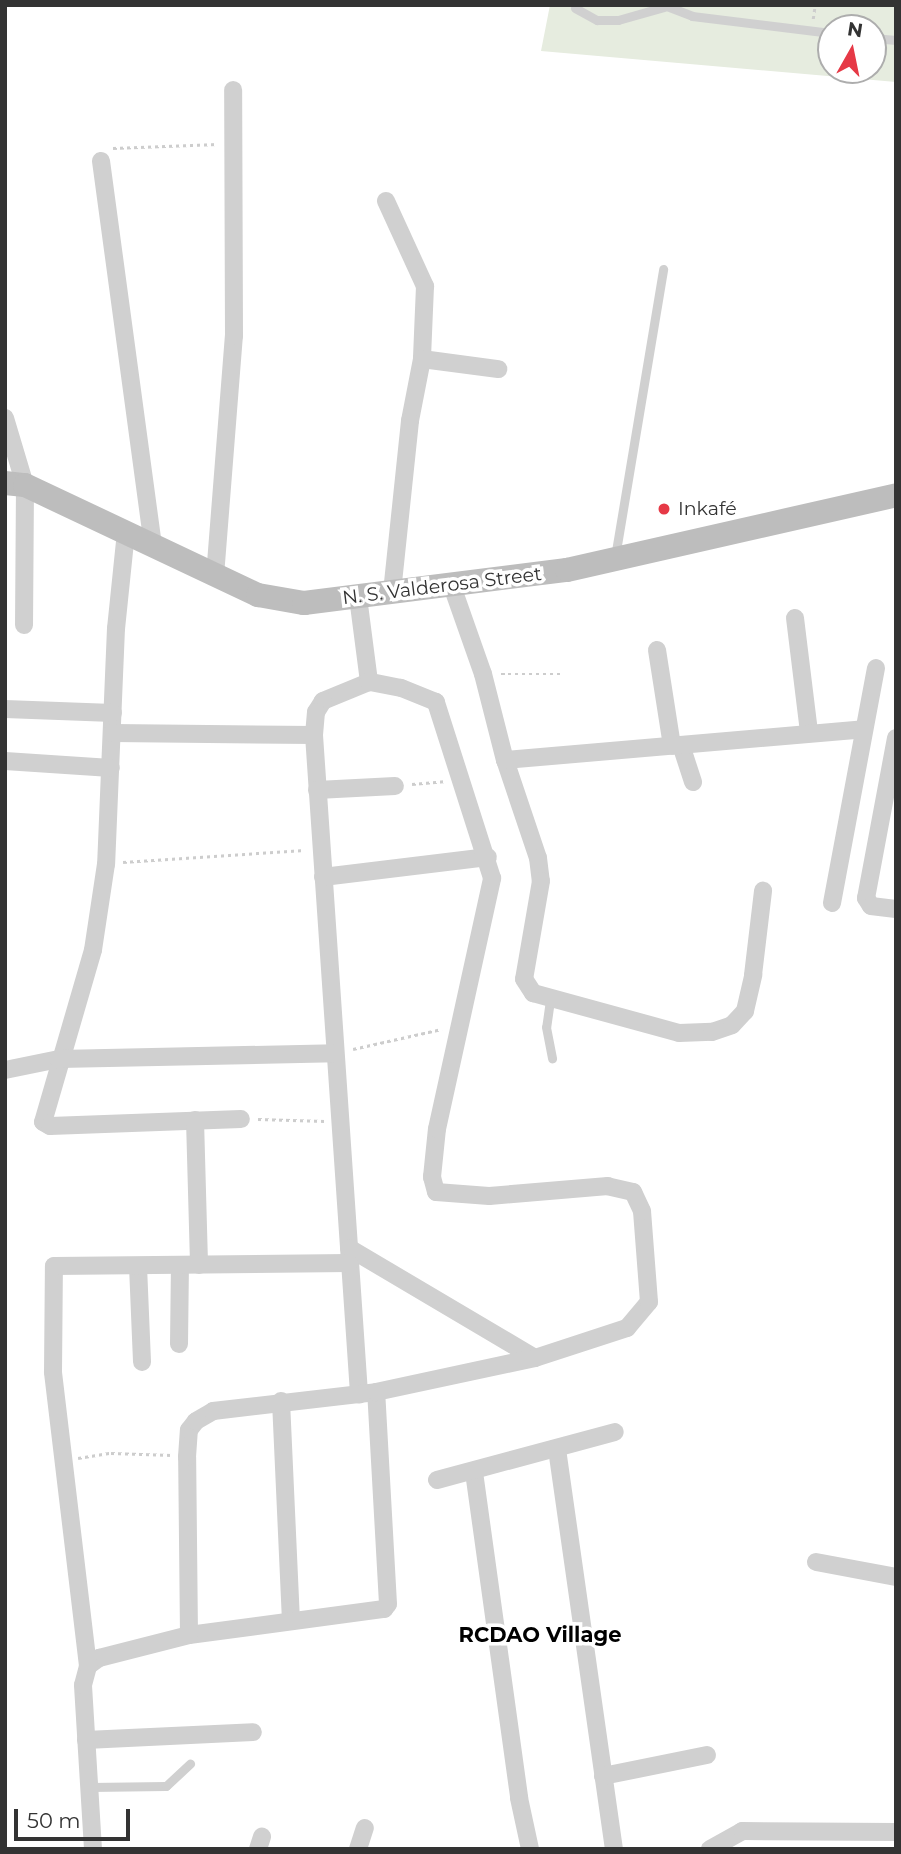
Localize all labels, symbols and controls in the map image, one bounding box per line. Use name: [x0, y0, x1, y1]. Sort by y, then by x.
north arrow: [817, 14, 887, 84]
text: N: [846, 17, 864, 42]
place label: Inkafé: [678, 498, 737, 520]
marker: Inkafé: [656, 501, 672, 517]
street label: N. S. Valderosa Street: [341, 562, 543, 610]
district label: RCDAO Village: [459, 1622, 621, 1648]
scale bar: [18, 1794, 133, 1838]
text: 50 m: [27, 1808, 81, 1833]

